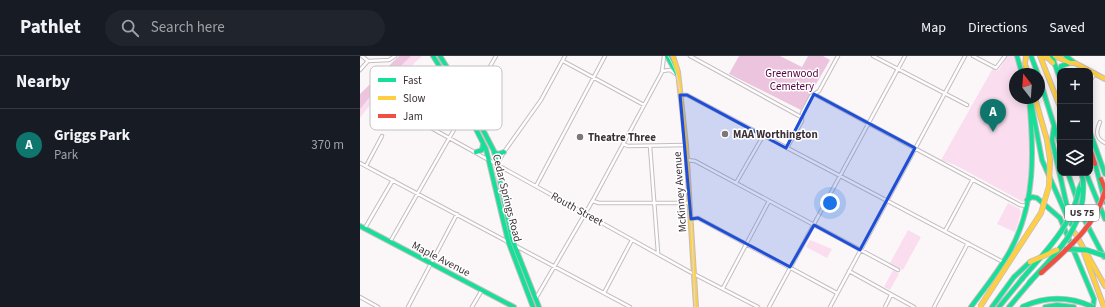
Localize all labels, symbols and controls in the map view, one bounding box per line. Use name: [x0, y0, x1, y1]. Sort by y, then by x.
search box: [105, 10, 385, 46]
text: Pathlet: [20, 14, 81, 41]
icon: search: [119, 17, 141, 39]
text: Search here: [151, 17, 225, 38]
text: Map: [921, 18, 946, 38]
text: Directions: [968, 18, 1027, 38]
text: Saved: [1049, 18, 1085, 38]
legend: [370, 66, 502, 130]
park label: Greenwood Cemetery: [765, 66, 819, 94]
north arrow: [1009, 68, 1045, 104]
map controls: [1057, 68, 1093, 176]
button: +: [1057, 68, 1093, 104]
text: Nearby: [16, 70, 70, 94]
text: Fast: [403, 73, 422, 88]
text: Slow: [403, 91, 426, 106]
pin: A: [980, 99, 1006, 132]
button: −: [1057, 104, 1093, 140]
text: Jam: [403, 109, 423, 124]
text: Griggs Park: [54, 125, 130, 146]
place label: MAA Worthington: [733, 127, 818, 142]
marker: MAA Worthington: [720, 129, 730, 139]
place label: Theatre Three: [588, 130, 656, 145]
marker: Theatre Three: [575, 132, 585, 142]
text: A: [25, 136, 33, 154]
text: 370 m: [311, 136, 344, 154]
button: layers: [1057, 140, 1093, 176]
text: Park: [54, 146, 78, 164]
street label: McKinney Avenue: [670, 151, 690, 233]
street label: Cedar Springs Road: [489, 153, 525, 243]
street label: Routh Street: [548, 188, 606, 230]
your location: [820, 193, 840, 213]
road number: US 75: [1065, 205, 1099, 221]
street label: Maple Avenue: [409, 238, 473, 280]

